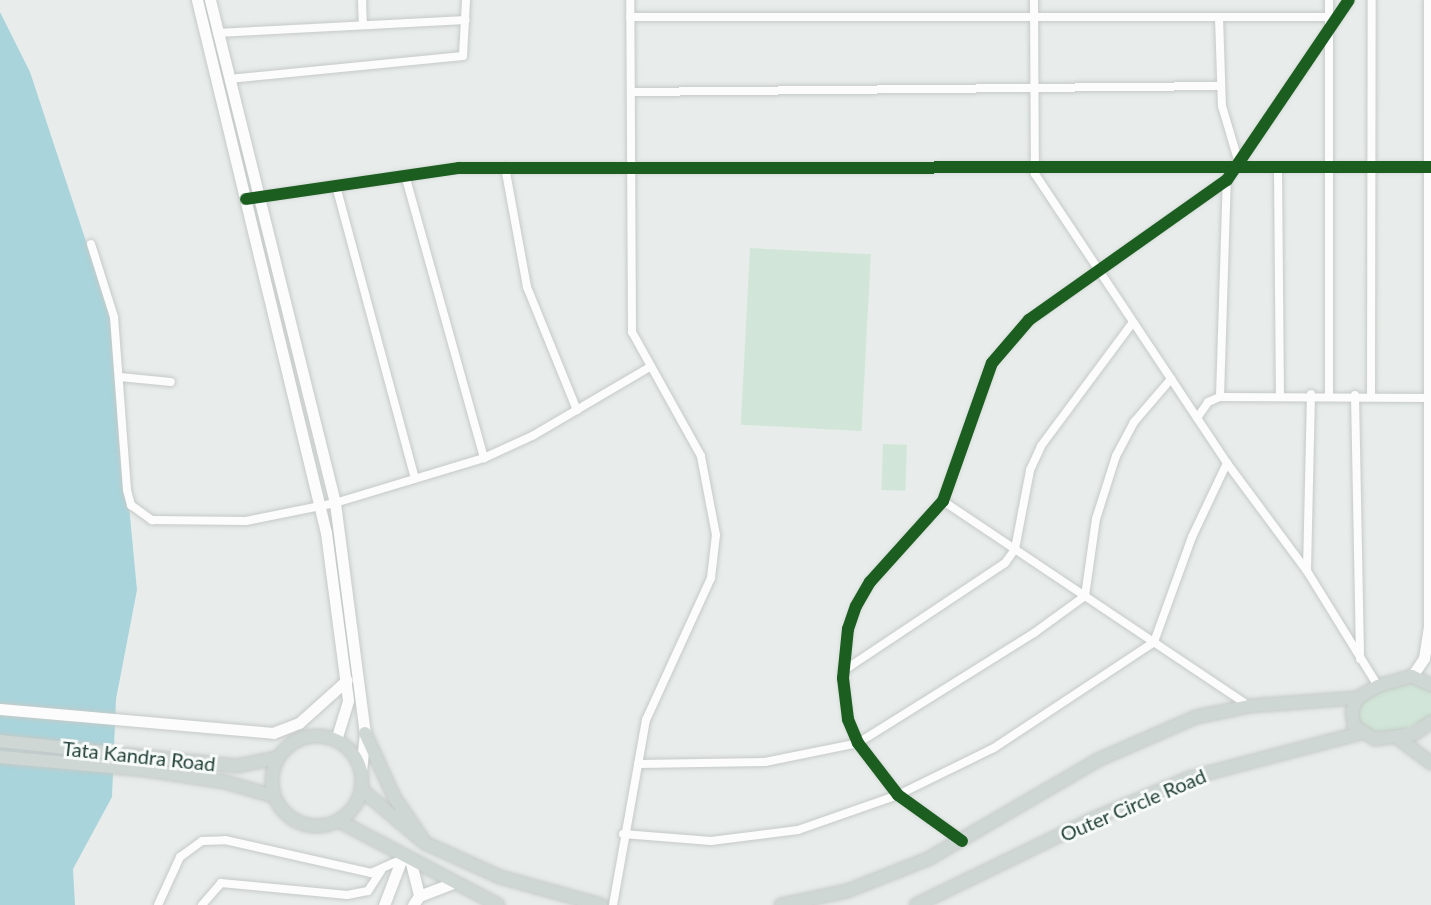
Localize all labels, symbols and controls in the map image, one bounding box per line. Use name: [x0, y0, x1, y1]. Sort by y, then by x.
street label: Tata Kandra Road: [61, 736, 217, 776]
street label: Outer Circle Road: [1056, 763, 1210, 847]

